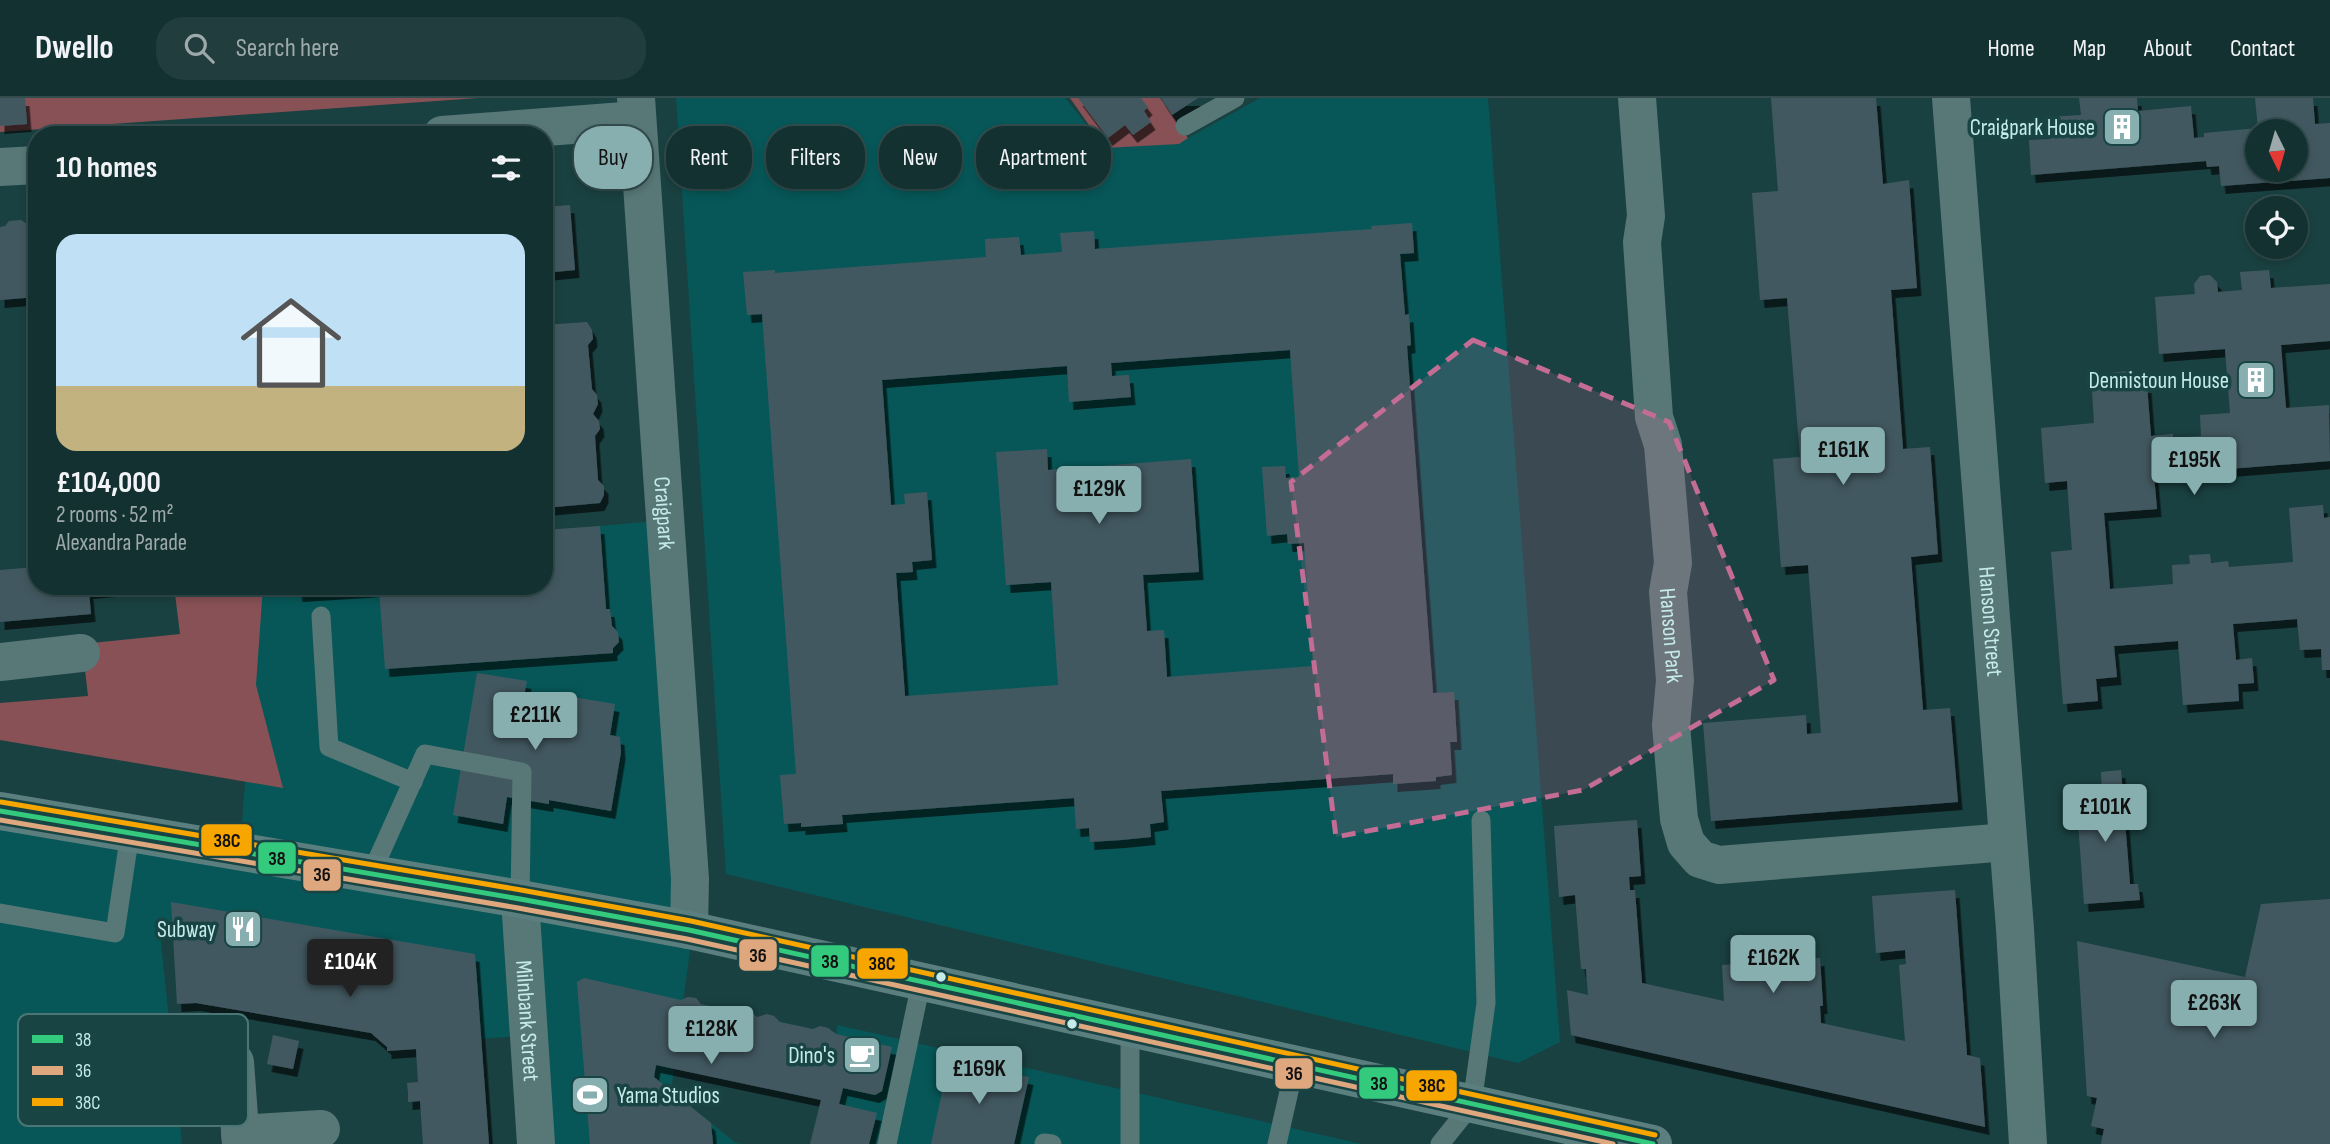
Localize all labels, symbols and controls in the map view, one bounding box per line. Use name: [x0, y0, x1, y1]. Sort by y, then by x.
search box: [156, 17, 646, 80]
text: Dwello: [35, 28, 114, 68]
icon: search: [180, 29, 218, 67]
text: Search here: [236, 33, 339, 64]
text: Home: [1987, 34, 2035, 63]
text: Map: [2073, 34, 2106, 63]
text: About: [2144, 34, 2192, 63]
text: Contact: [2230, 34, 2295, 63]
building icon: Craigpark House: [2101, 106, 2143, 148]
place label: Craigpark House: [1970, 114, 2095, 142]
north arrow: [2245, 119, 2308, 182]
map controls: [2245, 119, 2308, 259]
chip: Buy: [574, 126, 652, 189]
chip: Rent: [666, 126, 752, 189]
chip: Filters: [766, 126, 865, 189]
chip: New: [879, 126, 962, 189]
chip: Apartment: [976, 126, 1111, 189]
icon: filters: [487, 149, 525, 187]
text: 10 homes: [56, 150, 157, 186]
button: locate: [2245, 196, 2308, 259]
icon: home: [228, 280, 354, 406]
building icon: Dennistoun House: [2235, 359, 2277, 401]
place label: Dennistoun House: [2088, 367, 2229, 395]
pin: £161K: [1794, 428, 1892, 487]
text: £161K: [1817, 436, 1869, 464]
pin: £195K: [2145, 438, 2243, 497]
text: £195K: [2167, 446, 2221, 474]
text: £104,000: [56, 465, 161, 501]
pin: £129K: [1050, 466, 1148, 526]
street label: Craigpark: [647, 475, 680, 551]
text: £129K: [1072, 475, 1126, 503]
text: 2 rooms · 52 m²: [56, 501, 174, 529]
text: Alexandra Parade: [56, 529, 187, 557]
street label: Hanson Street: [1972, 565, 2009, 678]
street label: Hanson Park: [1653, 587, 1688, 685]
pin: £211K: [486, 692, 584, 752]
text: £211K: [509, 701, 561, 729]
pin: £101K: [2056, 784, 2154, 844]
text: £101K: [2079, 793, 2131, 821]
line badge: 38C: [200, 823, 253, 857]
text: 38C: [213, 830, 241, 853]
line badge: 38: [257, 841, 297, 875]
text: 38: [268, 848, 286, 871]
line badge: 36: [302, 858, 342, 892]
text: 36: [313, 864, 331, 887]
restaurant icon: Subway: [222, 908, 264, 950]
place label: Subway: [157, 916, 216, 944]
pin: £162K: [1724, 936, 1822, 995]
line badge: 36: [738, 938, 778, 972]
pin: £104K: [301, 940, 399, 999]
line badge: 38: [810, 944, 850, 978]
text: £162K: [1746, 944, 1800, 972]
text: 36: [749, 945, 767, 968]
line badge: 38C: [856, 947, 909, 980]
text: £104K: [323, 948, 377, 976]
text: 38: [821, 951, 839, 974]
text: 38C: [868, 953, 896, 976]
street label: Milnbank Street: [509, 959, 545, 1082]
unlabelled marker: [934, 970, 948, 984]
pin: £263K: [2165, 981, 2263, 1040]
text: £263K: [2187, 989, 2241, 1017]
pin: £128K: [662, 1006, 760, 1066]
legend: [18, 1014, 248, 1126]
text: £128K: [684, 1015, 738, 1043]
unlabelled marker: [1065, 1017, 1079, 1031]
text: 38: [75, 1029, 91, 1052]
cafe icon: Dino's: [841, 1034, 883, 1076]
place label: Dino's: [788, 1042, 835, 1070]
pin: £169K: [930, 1046, 1028, 1106]
text: £169K: [952, 1055, 1006, 1083]
line badge: 36: [1274, 1057, 1314, 1090]
text: 36: [75, 1060, 91, 1083]
text: 36: [1285, 1063, 1303, 1086]
line badge: 38: [1358, 1066, 1399, 1100]
line badge: 38C: [1405, 1069, 1458, 1102]
text: 38: [1370, 1073, 1388, 1096]
sports icon: Yama Studios: [569, 1074, 611, 1116]
text: 38C: [1418, 1075, 1446, 1098]
place label: Yama Studios: [617, 1082, 720, 1110]
text: 38C: [75, 1092, 101, 1115]

